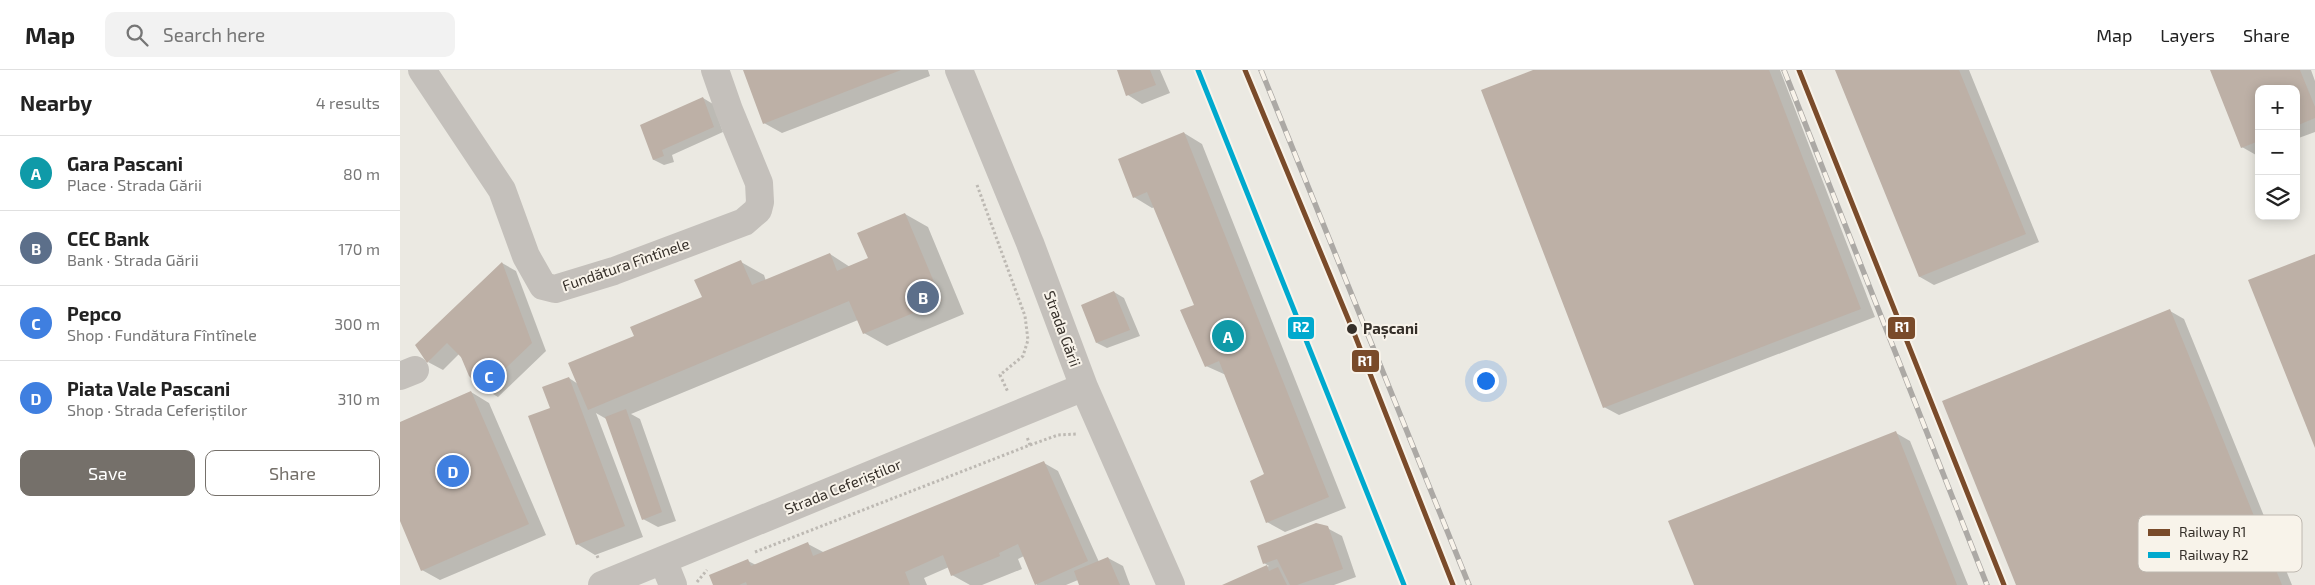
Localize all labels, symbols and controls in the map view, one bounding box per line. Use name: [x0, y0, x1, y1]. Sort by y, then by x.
search box: [105, 12, 455, 57]
text: Map: [25, 20, 75, 49]
icon: search: [123, 21, 151, 49]
text: Search here: [163, 23, 265, 46]
text: Map: [2096, 24, 2132, 46]
text: Layers: [2160, 24, 2215, 46]
text: Share: [2243, 24, 2290, 46]
map controls: [2255, 85, 2300, 220]
button: +: [2255, 85, 2300, 130]
text: Nearby: [20, 90, 92, 115]
text: 4 results: [316, 93, 380, 112]
button: −: [2255, 130, 2300, 175]
text: Gara Pascani: [67, 152, 183, 175]
text: A: [31, 164, 41, 183]
text: 80 m: [343, 164, 380, 183]
text: Place · Strada Gării: [67, 175, 202, 194]
button: layers: [2255, 175, 2300, 220]
text: CEC Bank: [67, 227, 149, 250]
street label: Fundătura Fîntînele: [560, 234, 692, 294]
text: B: [31, 239, 41, 258]
text: 170 m: [338, 239, 380, 258]
text: Bank · Strada Gării: [67, 250, 199, 269]
pin: B: [907, 278, 939, 316]
street label: Strada Gării: [1041, 288, 1085, 369]
text: Pepco: [67, 302, 122, 325]
text: C: [31, 314, 41, 333]
text: 300 m: [334, 314, 380, 333]
line badge: R2: [1287, 316, 1315, 340]
line badge: R1: [1887, 316, 1916, 340]
pin: A: [1212, 317, 1244, 355]
text: R2: [1292, 318, 1310, 335]
text: R1: [1894, 318, 1910, 335]
place label: Pașcani: [1363, 319, 1418, 339]
marker: Pașcani: [1345, 322, 1359, 336]
text: Shop · Fundătura Fîntînele: [67, 325, 257, 344]
line badge: R1: [1351, 349, 1380, 373]
text: R1: [1357, 352, 1373, 369]
pin: C: [473, 357, 505, 395]
your location: [1473, 368, 1499, 394]
text: Piata Vale Pascani: [67, 377, 230, 400]
text: D: [31, 389, 41, 408]
text: 310 m: [338, 389, 380, 408]
text: Shop · Strada Ceferiștilor: [67, 400, 247, 419]
button: Save: [20, 450, 195, 496]
button: Share: [205, 450, 380, 496]
pin: D: [437, 452, 469, 490]
street label: Strada Ceferiștilor: [782, 454, 904, 520]
legend: [2138, 515, 2302, 572]
text: Railway R1: [2179, 523, 2246, 540]
text: Railway R2: [2179, 546, 2249, 563]

